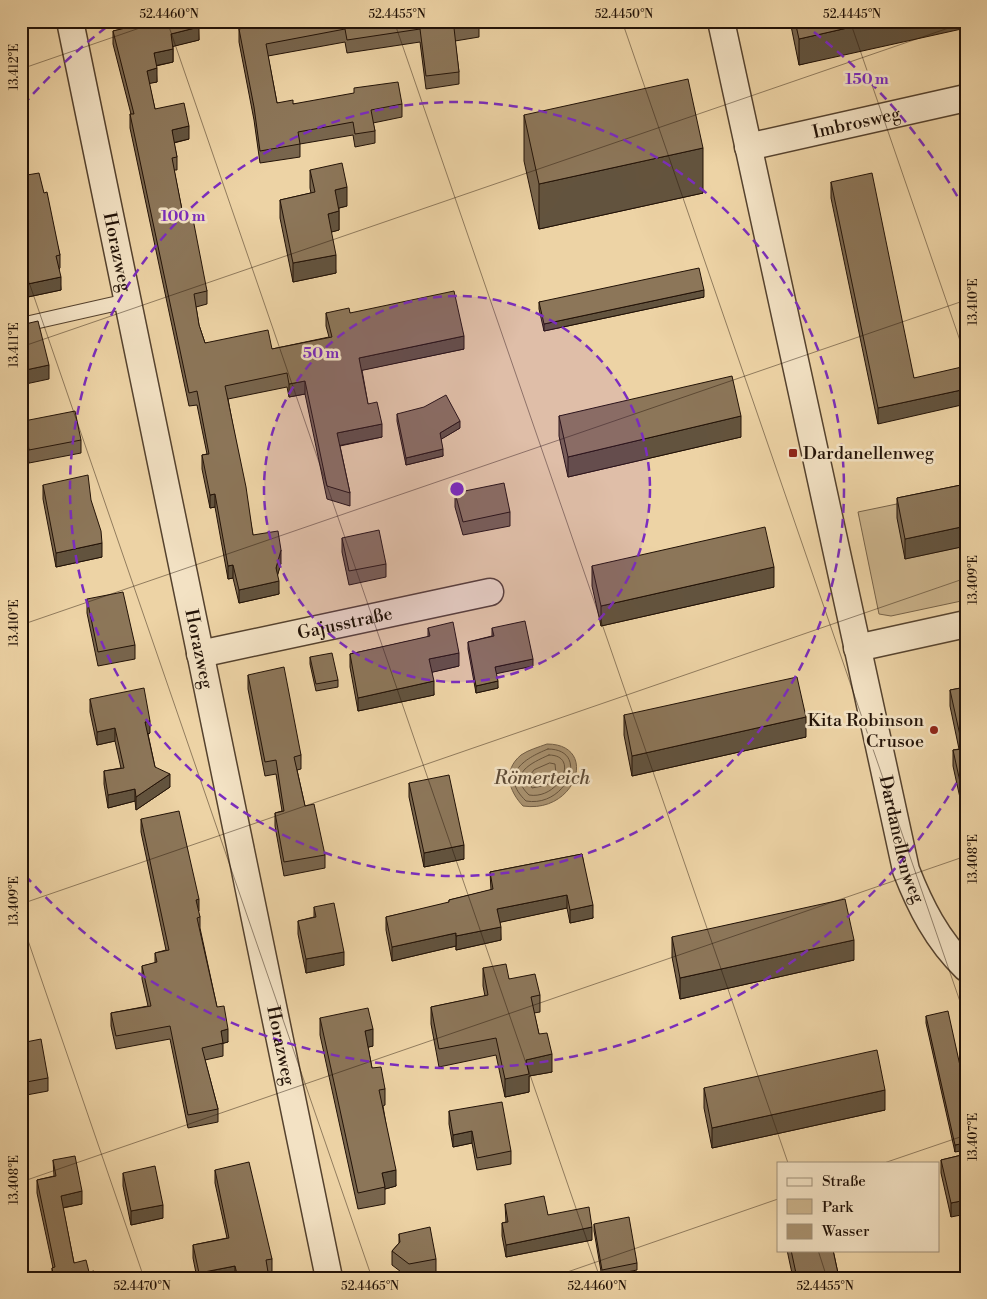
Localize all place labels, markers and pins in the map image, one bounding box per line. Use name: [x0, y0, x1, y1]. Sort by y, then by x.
place label: Dardanellenweg: [803, 442, 935, 465]
marker: Dardanellenweg: [787, 447, 799, 459]
centre of rings: [448, 480, 466, 498]
place label: Kita Robinson Crusoe: [808, 709, 924, 753]
marker: Kita Robinson Crusoe: [928, 724, 940, 736]

